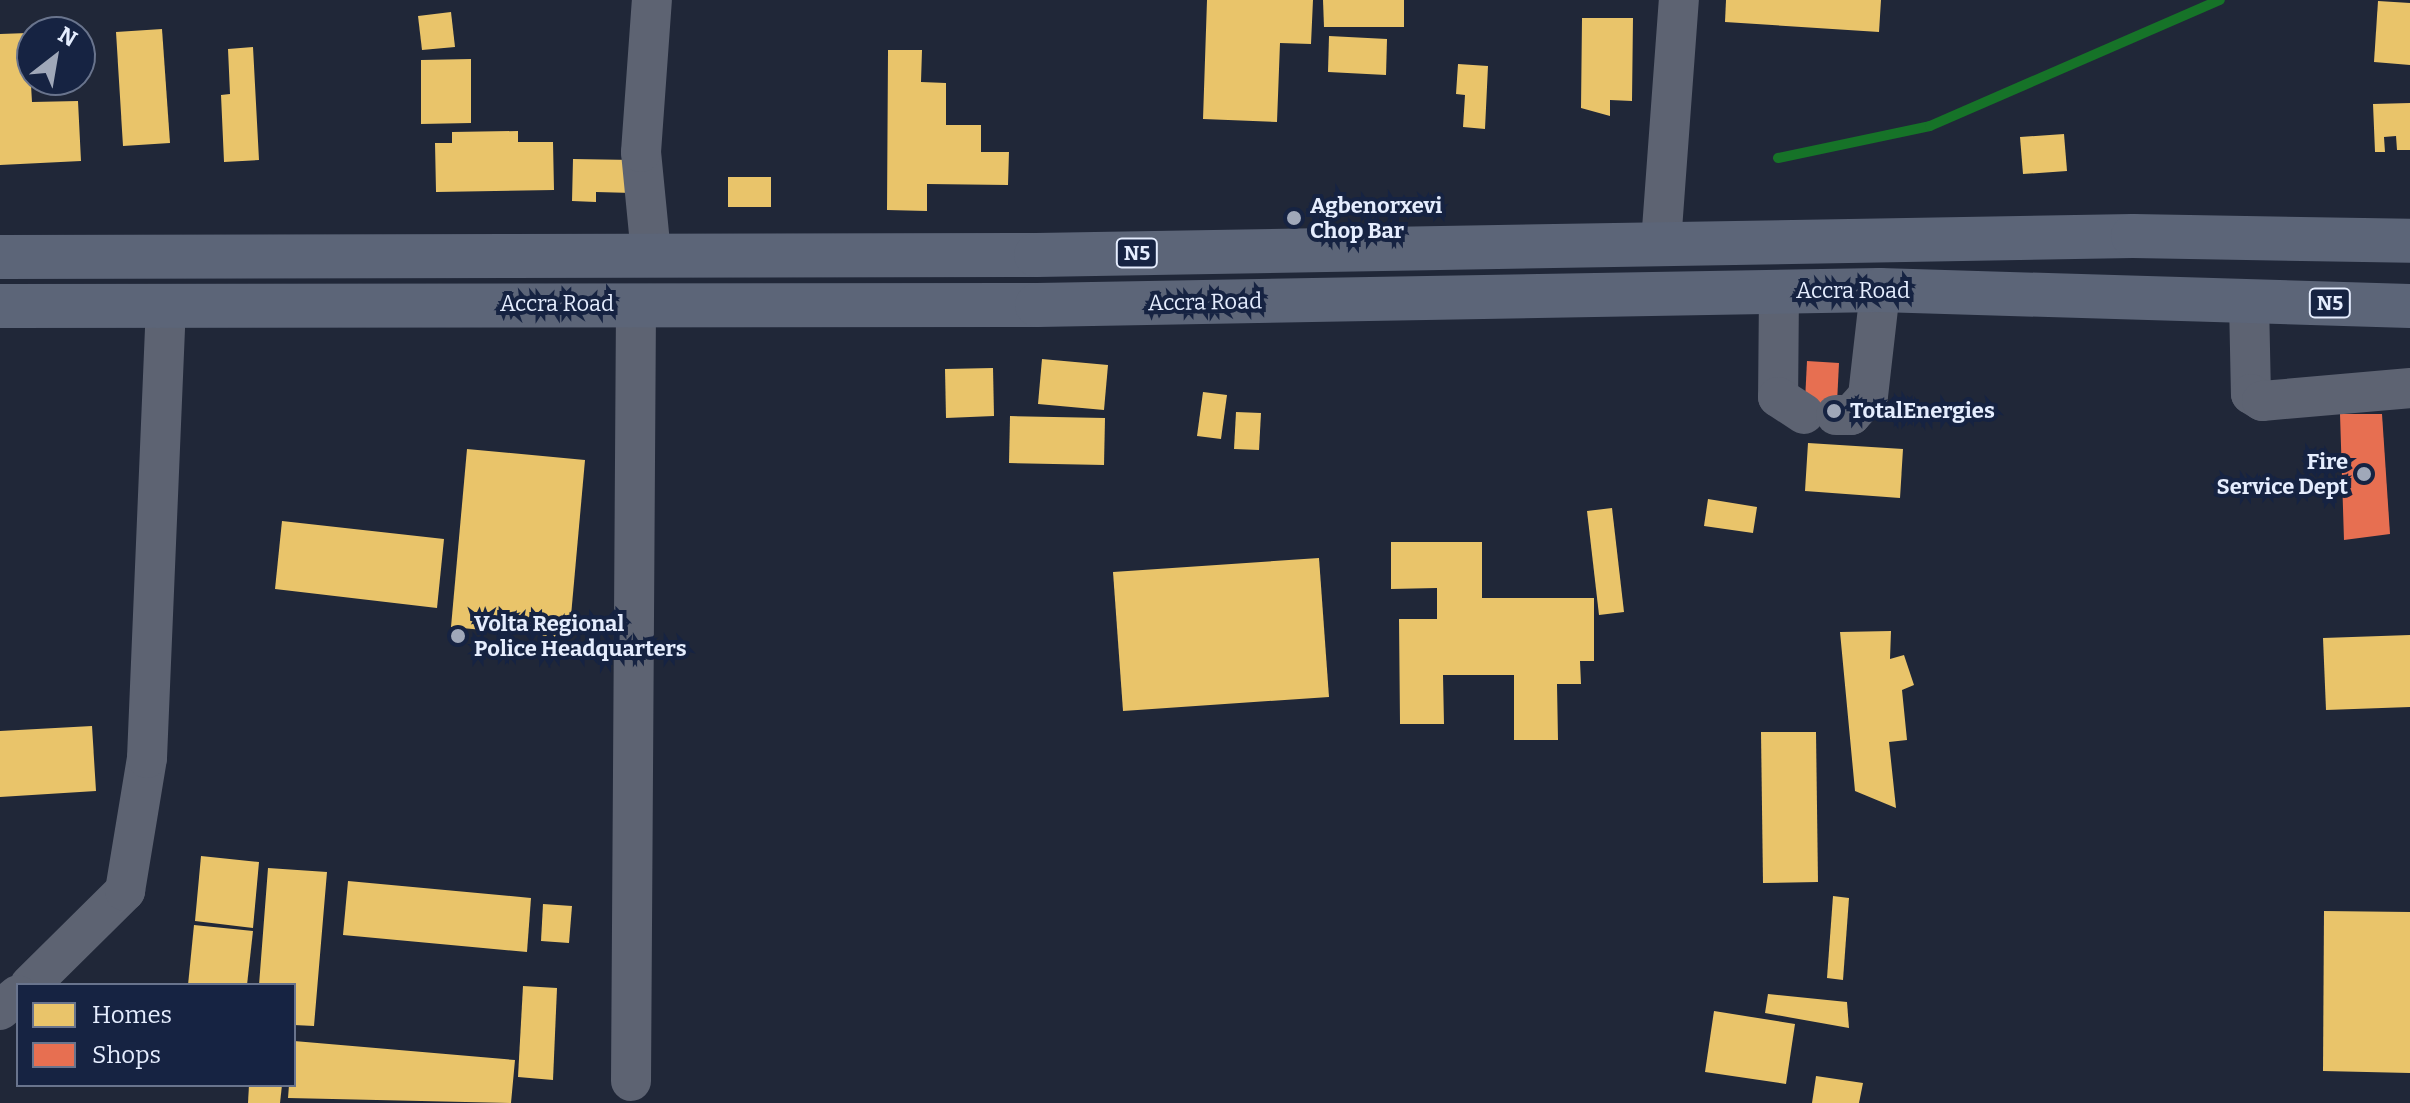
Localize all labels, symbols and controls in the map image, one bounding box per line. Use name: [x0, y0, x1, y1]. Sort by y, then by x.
north arrow: [16, 16, 96, 96]
text: N: [53, 21, 82, 53]
place label: Agbenorxevi Chop Bar: [1310, 192, 1442, 244]
marker: Agbenorxevi Chop Bar: [1285, 209, 1303, 227]
road number: N5: [1115, 237, 1159, 269]
street label: Accra Road: [1796, 278, 1910, 304]
road number: N5: [2308, 287, 2352, 319]
street label: Accra Road: [1148, 288, 1262, 316]
street label: Accra Road: [500, 291, 614, 317]
place label: TotalEnergies: [1850, 398, 1995, 424]
marker: TotalEnergies: [1825, 402, 1843, 420]
place label: Fire Service Dept: [2217, 448, 2348, 500]
marker: Fire Service Dept: [2355, 465, 2373, 483]
place label: Volta Regional Police Headquarters: [474, 610, 687, 662]
marker: Volta Regional Police Headquarters: [449, 627, 467, 645]
legend: [16, 983, 296, 1087]
text: Homes: [92, 1001, 172, 1029]
text: Shops: [92, 1041, 161, 1069]

